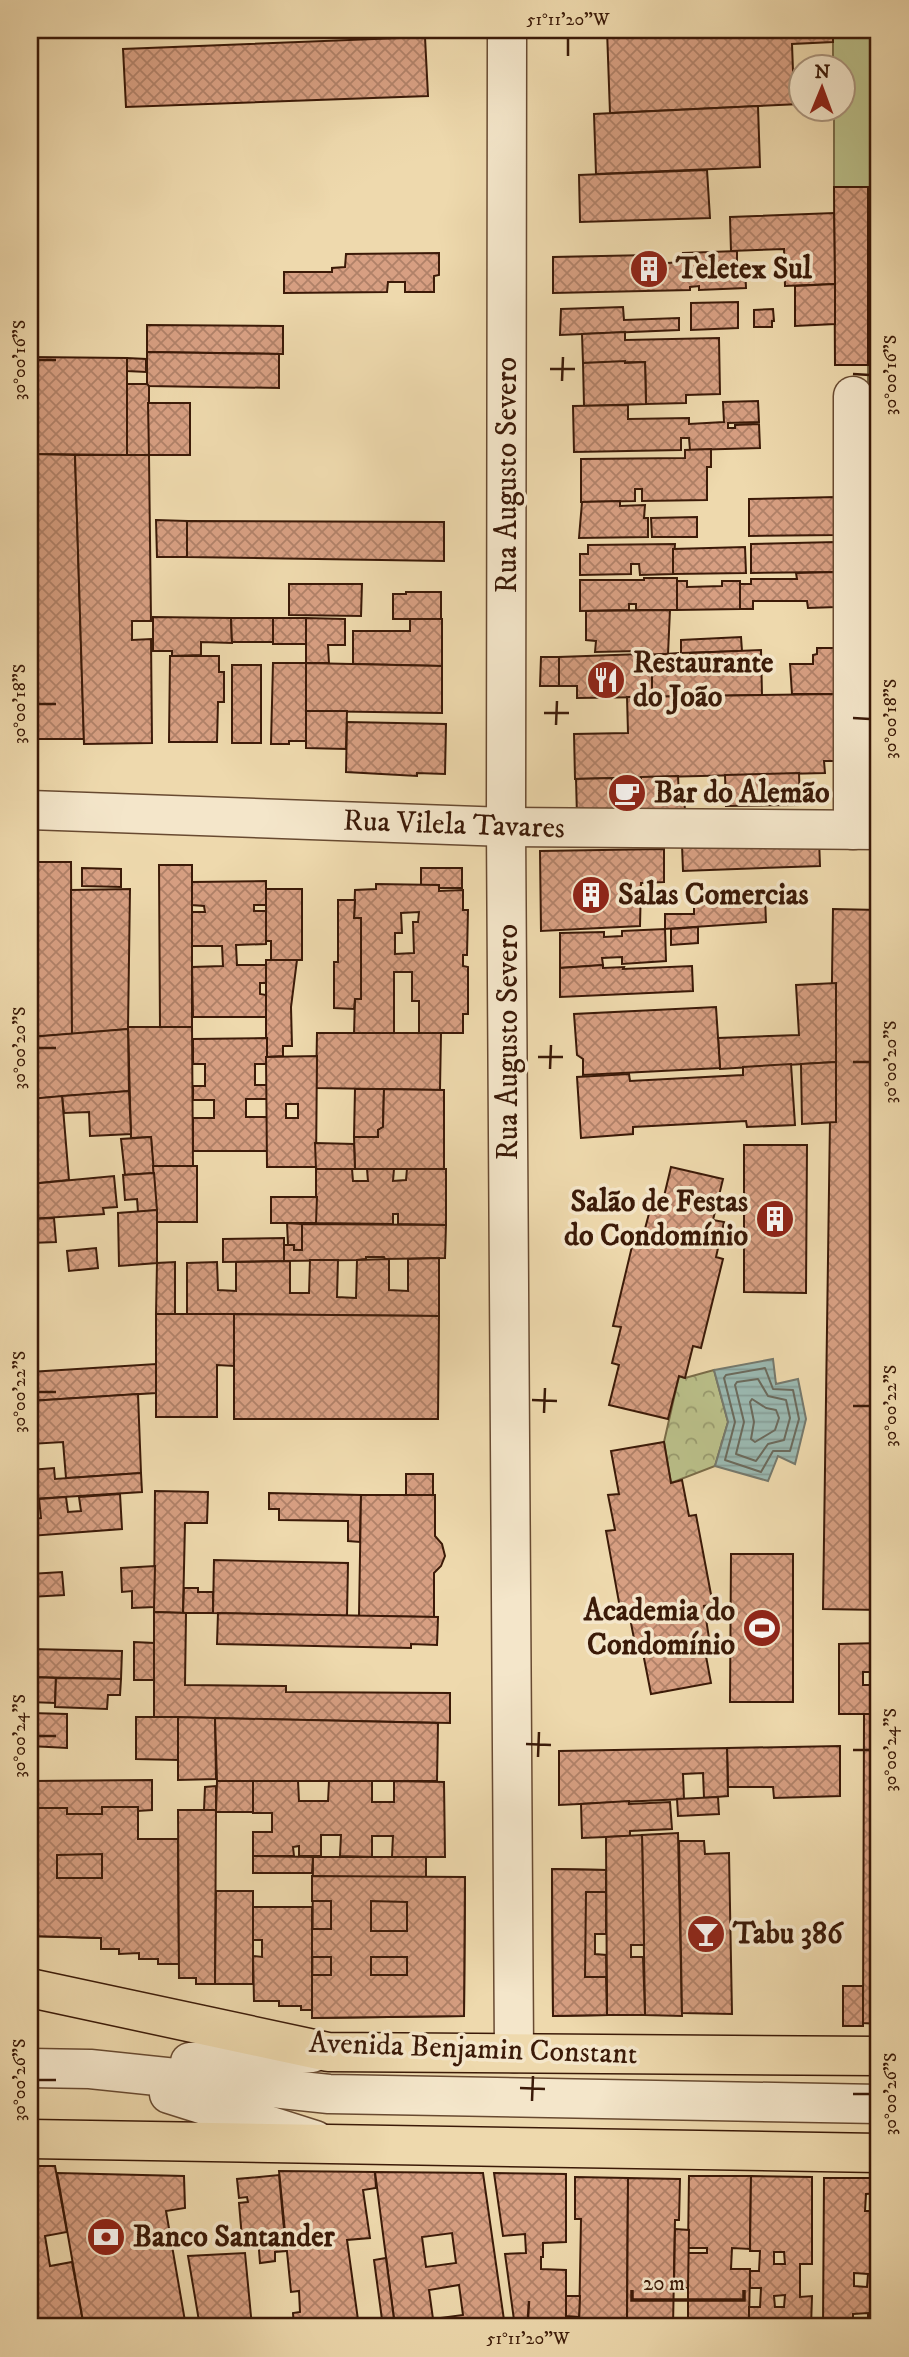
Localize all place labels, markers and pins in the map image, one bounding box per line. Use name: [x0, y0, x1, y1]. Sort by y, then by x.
building icon: Teletex Sul: [628, 248, 670, 290]
place label: Teletex Sul: [675, 251, 813, 288]
place label: Restaurante do João: [633, 645, 774, 716]
restaurant icon: Restaurante do João: [585, 659, 627, 701]
cafe icon: Bar do Alemão: [606, 772, 648, 814]
place label: Bar do Alemão: [654, 775, 830, 812]
building icon: Salas Comercias: [570, 874, 612, 916]
place label: Salas Comercias: [618, 877, 809, 914]
place label: Salão de Festas do Condomínio: [564, 1184, 748, 1255]
building icon: Salão de Festas do Condomínio: [754, 1198, 796, 1240]
place label: Academia do Condomínio: [583, 1593, 735, 1664]
sports icon: Academia do Condomínio: [741, 1607, 783, 1649]
bar icon: Tabu 386: [685, 1913, 727, 1955]
place label: Tabu 386: [732, 1916, 844, 1953]
bank icon: Banco Santander: [85, 2216, 127, 2258]
place label: Banco Santander: [133, 2219, 336, 2256]

